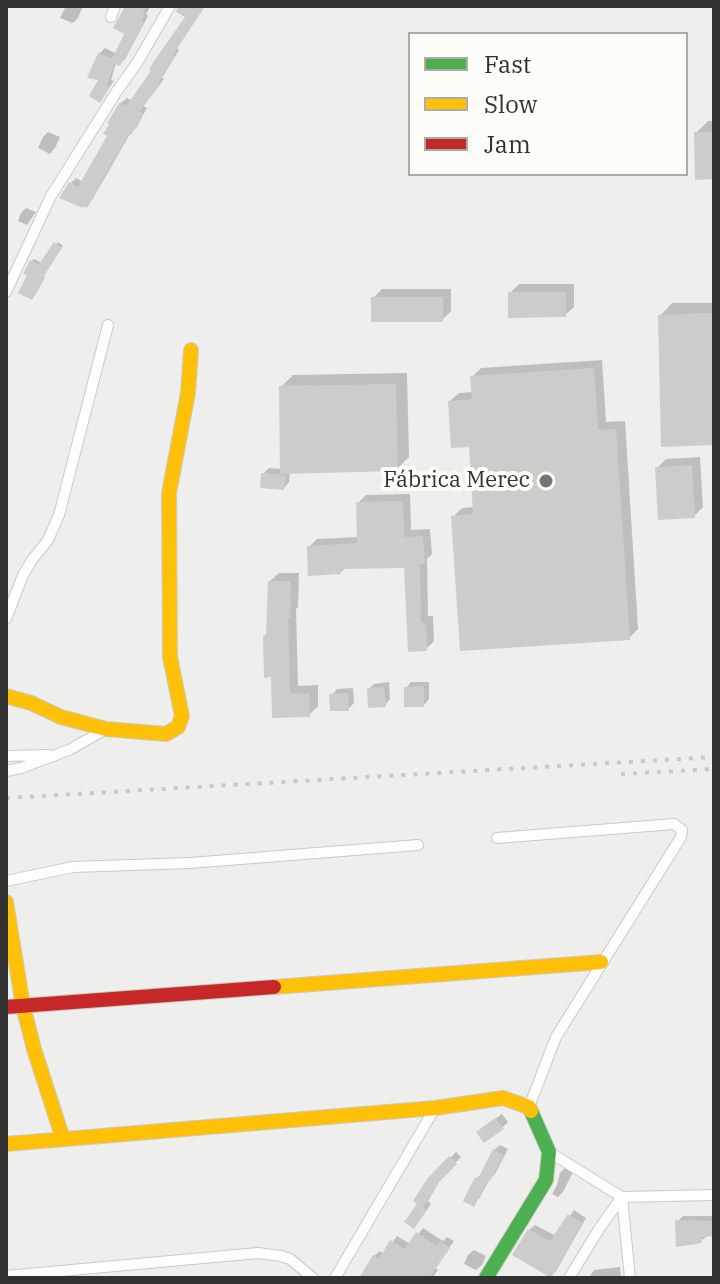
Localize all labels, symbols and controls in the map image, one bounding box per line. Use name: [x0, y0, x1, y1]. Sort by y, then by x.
legend: [408, 32, 688, 176]
text: Fast: [484, 48, 531, 80]
text: Slow: [484, 88, 537, 120]
text: Jam: [484, 128, 531, 160]
place label: Fábrica Merec: [383, 468, 530, 494]
marker: Fábrica Merec: [537, 472, 555, 490]

